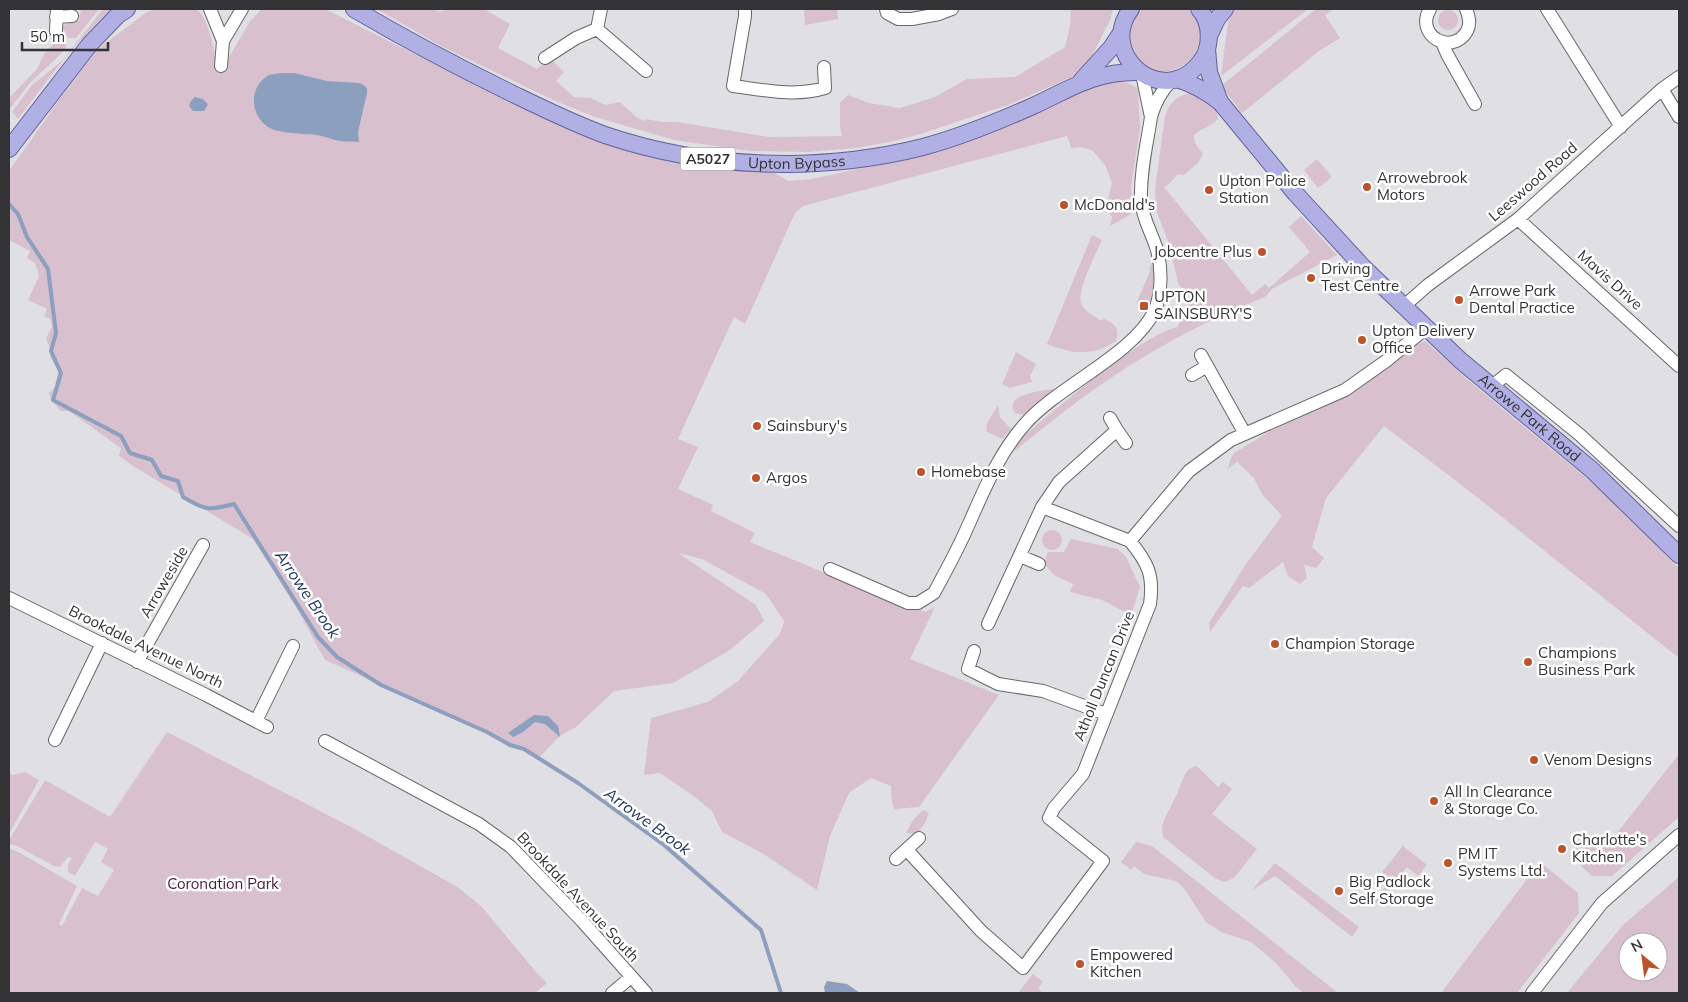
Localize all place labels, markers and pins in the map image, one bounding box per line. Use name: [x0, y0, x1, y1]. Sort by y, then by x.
place label: Arrowebrook Motors: [1377, 168, 1468, 204]
place label: Upton Police Station: [1219, 171, 1306, 207]
marker: Arrowebrook Motors: [1361, 181, 1373, 193]
marker: Upton Police Station: [1203, 184, 1215, 196]
place label: McDonald's: [1074, 195, 1155, 214]
marker: McDonald's: [1058, 199, 1070, 211]
place label: Jobcentre Plus: [1153, 242, 1252, 261]
marker: Jobcentre Plus: [1256, 246, 1268, 258]
place label: Driving Test Centre: [1321, 259, 1399, 295]
marker: Driving Test Centre: [1305, 272, 1317, 284]
place label: Arrowe Park Dental Practice: [1469, 281, 1575, 317]
place label: UPTON SAINSBURY'S: [1154, 287, 1252, 323]
marker: Arrowe Park Dental Practice: [1453, 294, 1465, 306]
marker: UPTON SAINSBURY'S: [1138, 300, 1150, 312]
place label: Upton Delivery Office: [1372, 321, 1475, 357]
marker: Upton Delivery Office: [1356, 334, 1368, 346]
place label: Sainsbury's: [767, 416, 847, 435]
marker: Sainsbury's: [751, 420, 763, 432]
place label: Homebase: [931, 462, 1006, 481]
marker: Homebase: [915, 466, 927, 478]
place label: Argos: [766, 468, 807, 487]
marker: Argos: [750, 472, 762, 484]
place label: Champion Storage: [1285, 634, 1415, 653]
marker: Champion Storage: [1269, 638, 1281, 650]
place label: Champions Business Park: [1538, 643, 1635, 679]
marker: Champions Business Park: [1522, 656, 1534, 668]
place label: Venom Designs: [1544, 750, 1652, 769]
marker: Venom Designs: [1528, 754, 1540, 766]
place label: All In Clearance & Storage Co.: [1444, 782, 1552, 818]
marker: All In Clearance & Storage Co.: [1428, 795, 1440, 807]
place label: Charlotte's Kitchen: [1572, 830, 1647, 866]
marker: Charlotte's Kitchen: [1556, 843, 1568, 855]
place label: PM IT Systems Ltd.: [1458, 844, 1546, 880]
marker: PM IT Systems Ltd.: [1442, 857, 1454, 869]
place label: Big Padlock Self Storage: [1349, 872, 1434, 908]
marker: Big Padlock Self Storage: [1333, 885, 1345, 897]
place label: Empowered Kitchen: [1090, 945, 1173, 981]
marker: Empowered Kitchen: [1074, 958, 1086, 970]

